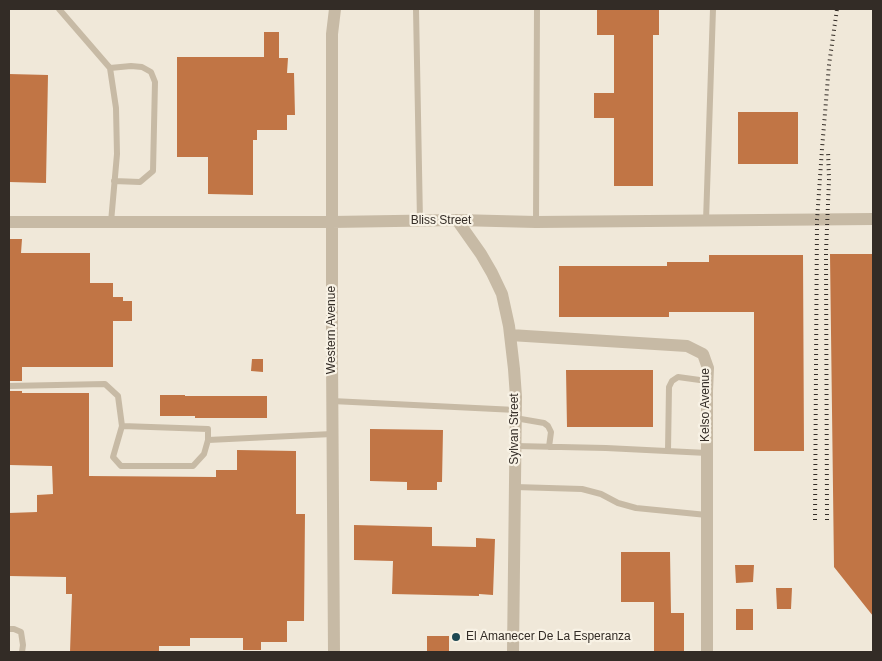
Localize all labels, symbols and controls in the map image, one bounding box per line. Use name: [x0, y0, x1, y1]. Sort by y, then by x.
street label: Bliss Street: [411, 214, 471, 228]
street label: Western Avenue: [325, 286, 339, 374]
street label: Kelso Avenue: [699, 368, 713, 442]
street label: Sylvan Street: [508, 393, 522, 465]
place label: El Amanecer De La Esperanza: [466, 630, 631, 644]
marker: El Amanecer De La Esperanza: [450, 631, 462, 643]

